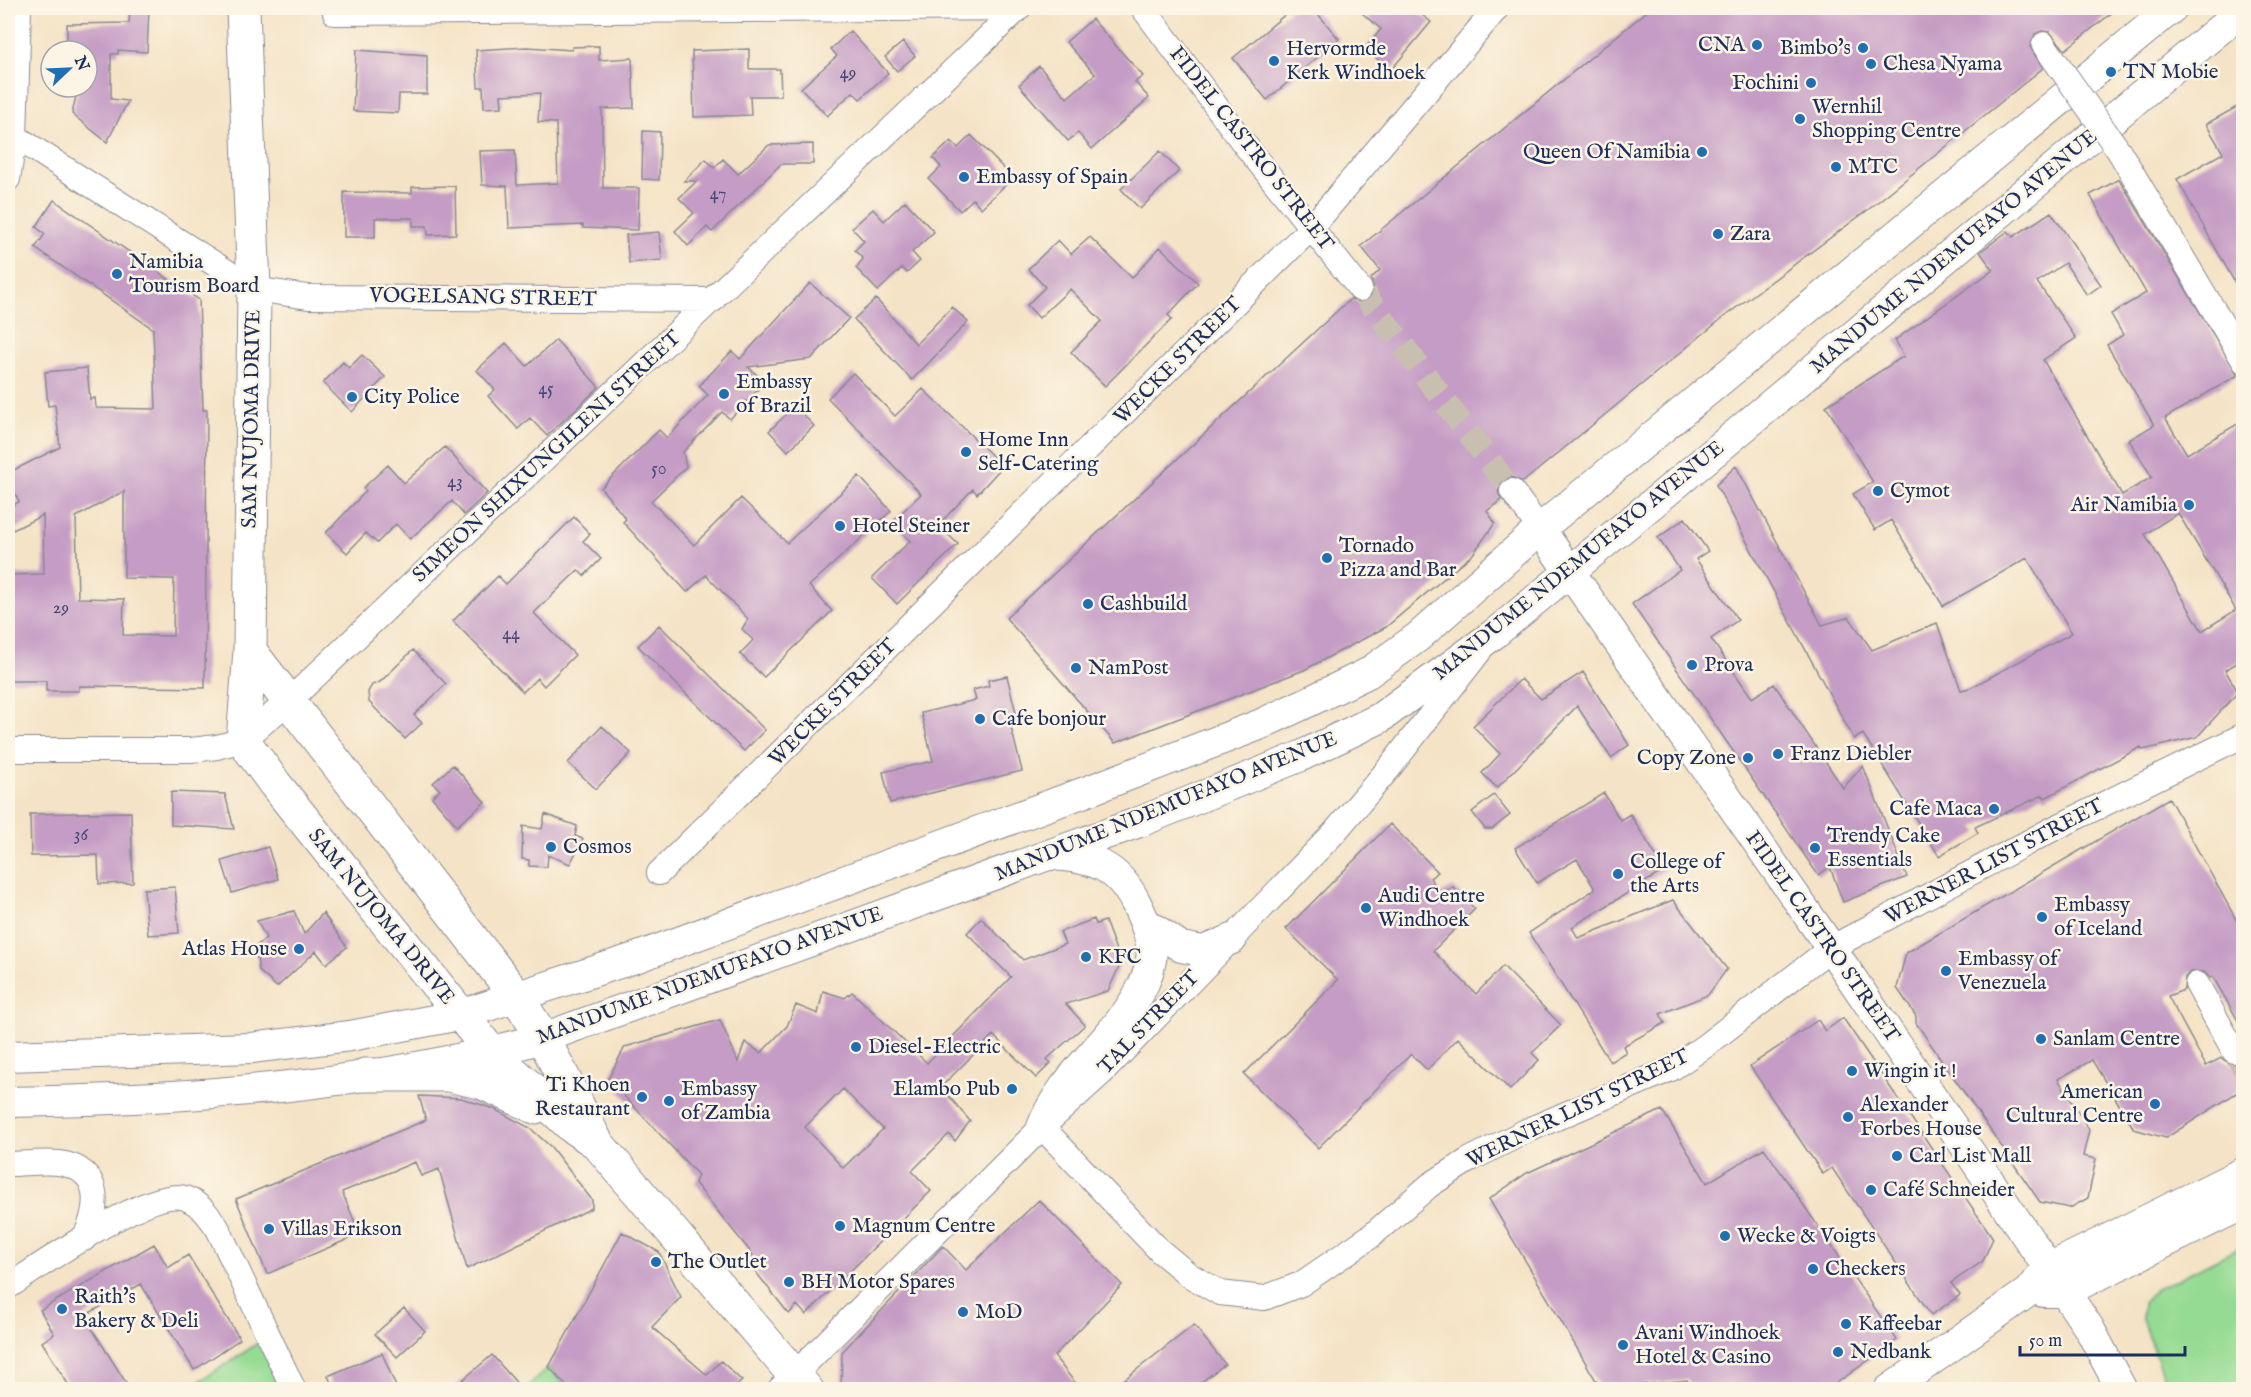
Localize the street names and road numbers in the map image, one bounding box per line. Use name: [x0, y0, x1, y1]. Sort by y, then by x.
street label: FIDEL CASTRO STREET: [1163, 41, 1340, 257]
street label: MANDUME NDEMUFAYO AVENUE: [1805, 124, 2103, 380]
street label: VOGELSANG STREET: [368, 282, 598, 313]
street label: WECKE STREET: [1108, 291, 1248, 431]
street label: SAM NUJOMA DRIVE: [237, 309, 267, 529]
street label: SIMEON SHIXUNGILENI STREET: [407, 325, 688, 589]
street label: MANDUME NDEMUFAYO AVENUE: [1428, 435, 1730, 687]
street label: WECKE STREET: [763, 633, 903, 773]
street label: MANDUME NDEMUFAYO AVENUE: [991, 726, 1341, 888]
street label: WERNER LIST STREET: [1880, 792, 2109, 931]
street label: SAM NUJOMA DRIVE: [302, 823, 460, 1011]
street label: FIDEL CASTRO STREET: [1739, 826, 1906, 1049]
street label: MANDUME NDEMUFAYO AVENUE: [533, 901, 887, 1051]
street label: TAL STREET: [1092, 965, 1206, 1081]
street label: WERNER LIST STREET: [1462, 1043, 1694, 1175]

